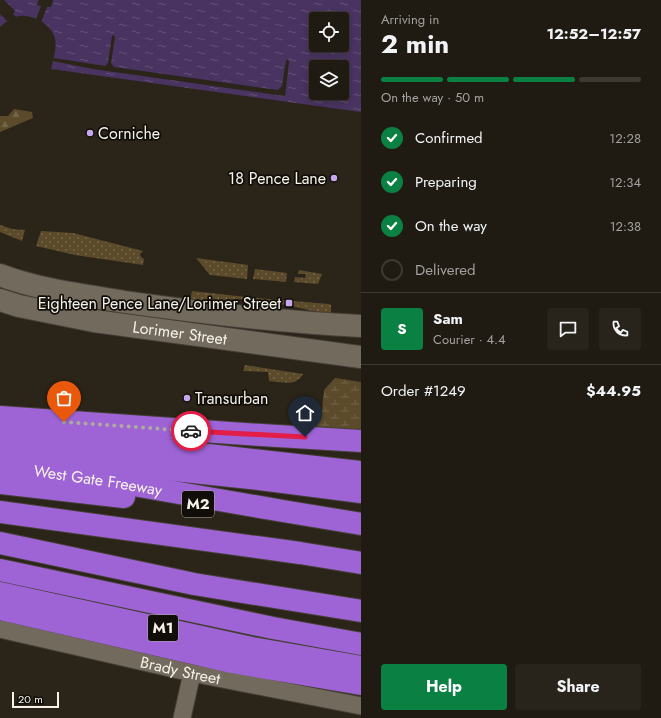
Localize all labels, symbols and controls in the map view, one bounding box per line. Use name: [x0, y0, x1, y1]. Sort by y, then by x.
text: Arriving in: [381, 10, 439, 29]
map controls: [309, 12, 349, 100]
button: locate: [309, 12, 349, 52]
text: 12:52–12:57: [546, 23, 641, 45]
text: 2 min: [381, 25, 449, 63]
button: layers: [309, 60, 349, 100]
text: On the way · 50 m: [381, 88, 484, 107]
place label: Corniche: [98, 122, 160, 145]
icon: check: [381, 127, 403, 149]
text: Confirmed: [415, 127, 483, 149]
marker: Corniche: [85, 128, 95, 138]
text: 12:28: [609, 129, 641, 148]
place label: 18 Pence Lane: [228, 167, 326, 190]
icon: check: [381, 171, 403, 193]
text: Preparing: [415, 171, 477, 193]
marker: 18 Pence Lane: [329, 173, 339, 183]
text: 12:34: [609, 173, 641, 192]
icon: check: [381, 215, 403, 237]
text: On the way: [415, 215, 487, 237]
text: 12:38: [610, 217, 641, 236]
text: Delivered: [415, 259, 476, 281]
place label: Eighteen Pence Lane/Lorimer Street: [38, 292, 281, 315]
marker: Eighteen Pence Lane/Lorimer Street: [284, 298, 294, 308]
text: Sam: [433, 308, 463, 330]
button: chat: [547, 308, 589, 350]
button: phone: [599, 308, 641, 350]
street label: Lorimer Street: [131, 315, 229, 350]
text: S: [397, 318, 407, 340]
text: Courier · 4.4: [433, 330, 506, 349]
text: Order #1249: [381, 380, 466, 402]
text: $44.95: [586, 380, 641, 402]
pin: [47, 381, 81, 422]
icon: bag: [53, 387, 75, 409]
place label: Transurban: [195, 387, 268, 410]
marker: Transurban: [182, 393, 192, 403]
pin: [288, 396, 322, 437]
icon: home: [294, 402, 316, 424]
courier: [171, 411, 211, 451]
icon: car: [180, 420, 202, 442]
street label: West Gate Freeway: [32, 459, 165, 501]
road number: M2: [182, 491, 214, 517]
road number: M1: [148, 615, 178, 641]
street label: Brady Street: [138, 650, 223, 690]
button: Help: [381, 664, 507, 710]
button: Share: [515, 664, 641, 710]
scale bar: [12, 690, 59, 709]
text: 20 m: [18, 691, 43, 707]

